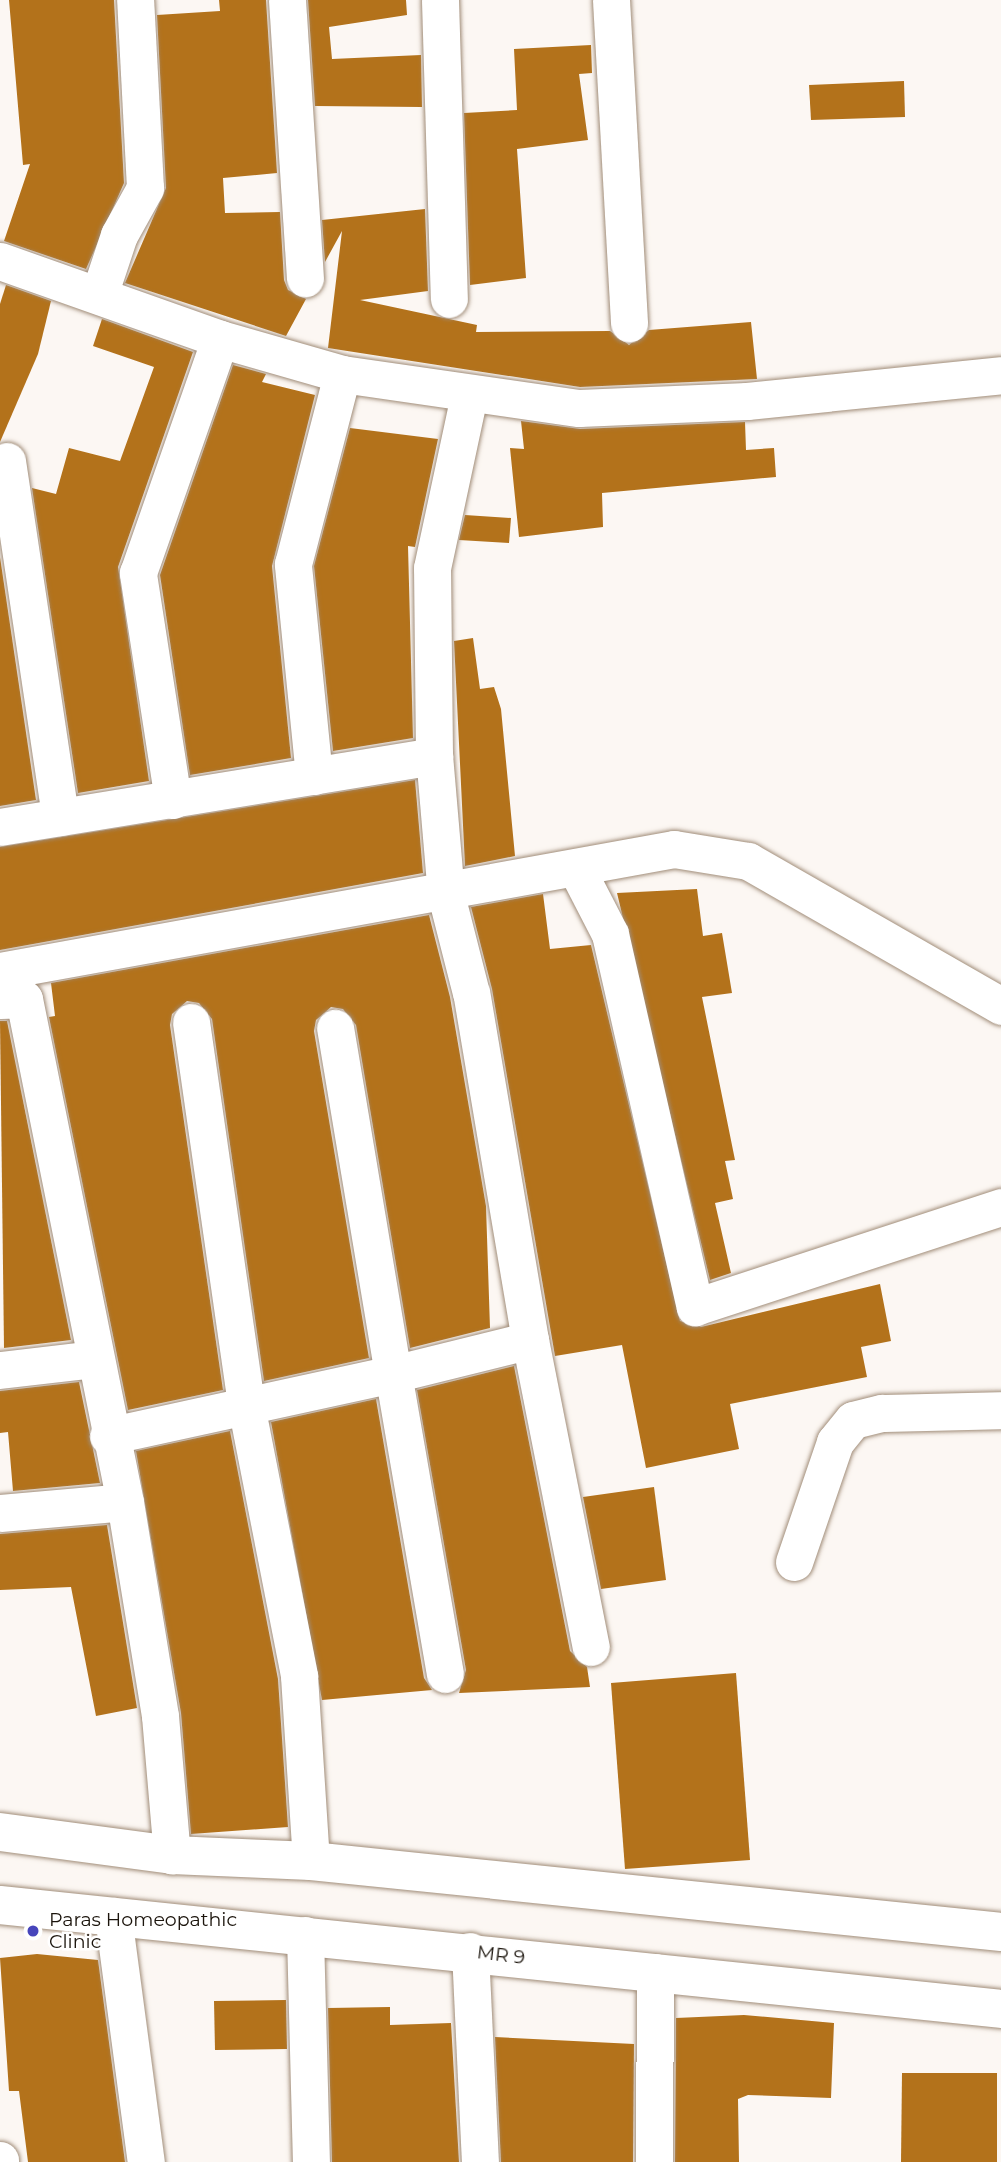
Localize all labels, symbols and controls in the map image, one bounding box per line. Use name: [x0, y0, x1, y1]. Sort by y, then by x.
place label: Paras Homeopathic Clinic: [49, 1909, 237, 1953]
marker: Paras Homeopathic Clinic: [23, 1921, 43, 1941]
street label: MR 9: [476, 1941, 526, 1969]

